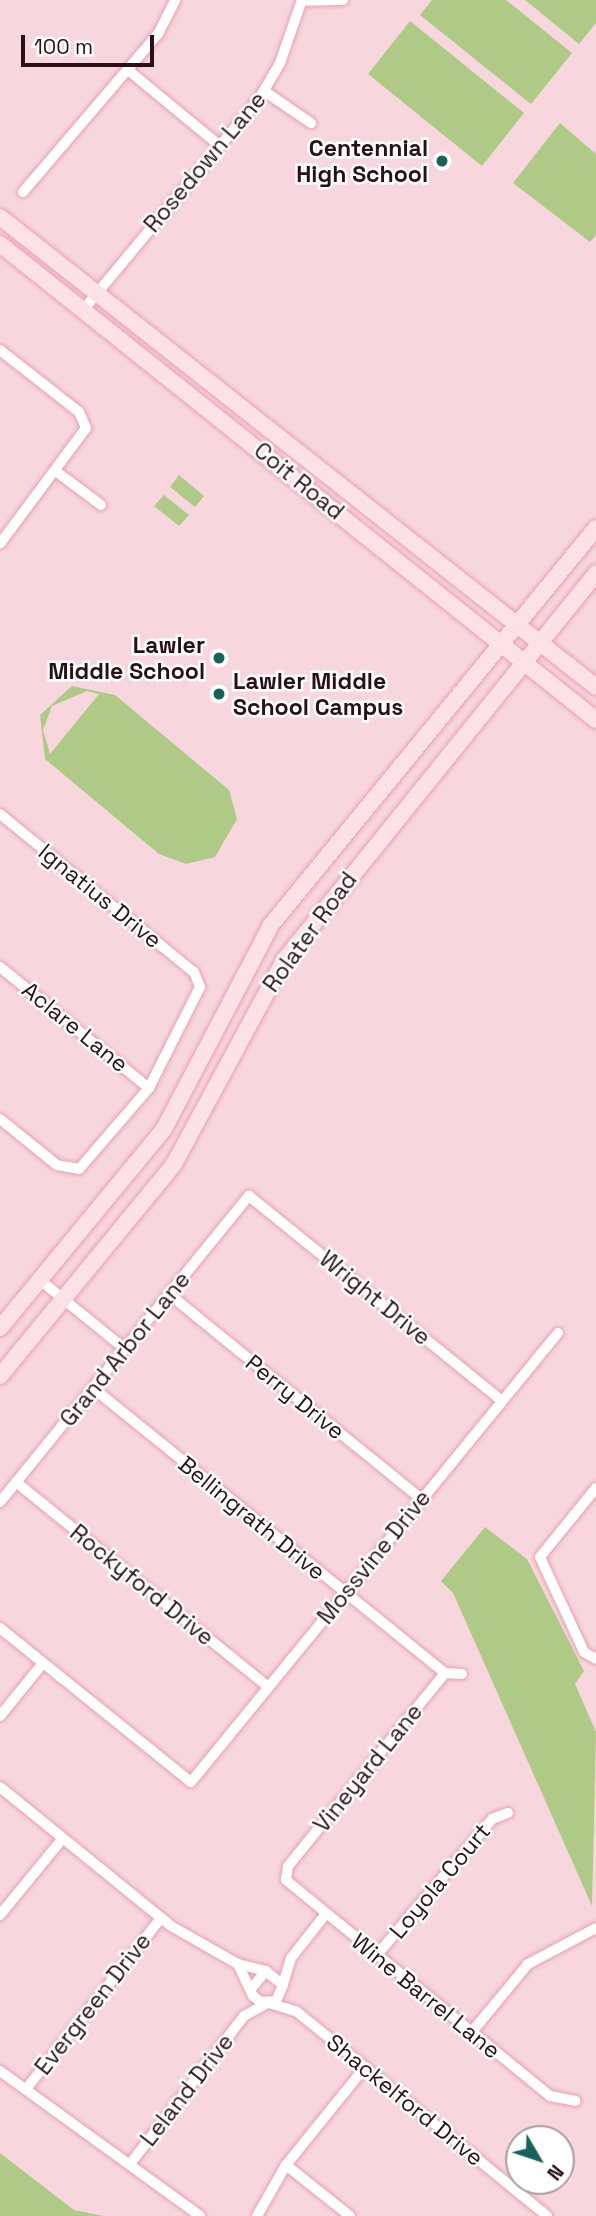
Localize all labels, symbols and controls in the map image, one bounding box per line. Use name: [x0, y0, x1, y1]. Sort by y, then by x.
scale bar: [24, 21, 158, 65]
text: 100 m: [34, 33, 93, 60]
street label: Rosedown Lane: [138, 86, 272, 238]
place label: Centennial High School: [296, 134, 428, 188]
marker: Centennial High School: [434, 153, 450, 169]
street label: Coit Road: [249, 436, 349, 526]
place label: Lawler Middle School: [48, 631, 205, 685]
marker: Lawler Middle School: [211, 650, 227, 666]
place label: Lawler Middle School Campus: [233, 667, 403, 721]
marker: Lawler Middle School Campus: [211, 686, 227, 702]
street label: Ignatius Drive: [33, 838, 167, 954]
street label: Rolater Road: [257, 867, 363, 997]
street label: Aclare Lane: [16, 976, 134, 1078]
street label: Wright Drive: [314, 1245, 436, 1351]
street label: Grand Arbor Lane: [54, 1266, 196, 1432]
street label: Perry Drive: [240, 1349, 350, 1445]
street label: Bellingrath Drive: [173, 1450, 331, 1586]
street label: Mossvine Drive: [311, 1484, 437, 1630]
street label: Rockyford Drive: [65, 1519, 219, 1651]
street label: Vineyard Lane: [308, 1698, 428, 1838]
street label: Loyola Court: [384, 1818, 496, 1944]
street label: Evergreen Drive: [29, 1928, 157, 2080]
street label: Wine Barrel Lane: [346, 1928, 506, 2064]
street label: Leland Drive: [135, 2028, 239, 2152]
street label: Shackelford Drive: [321, 2028, 489, 2172]
north arrow: [505, 2125, 575, 2195]
text: N: [541, 2159, 569, 2185]

